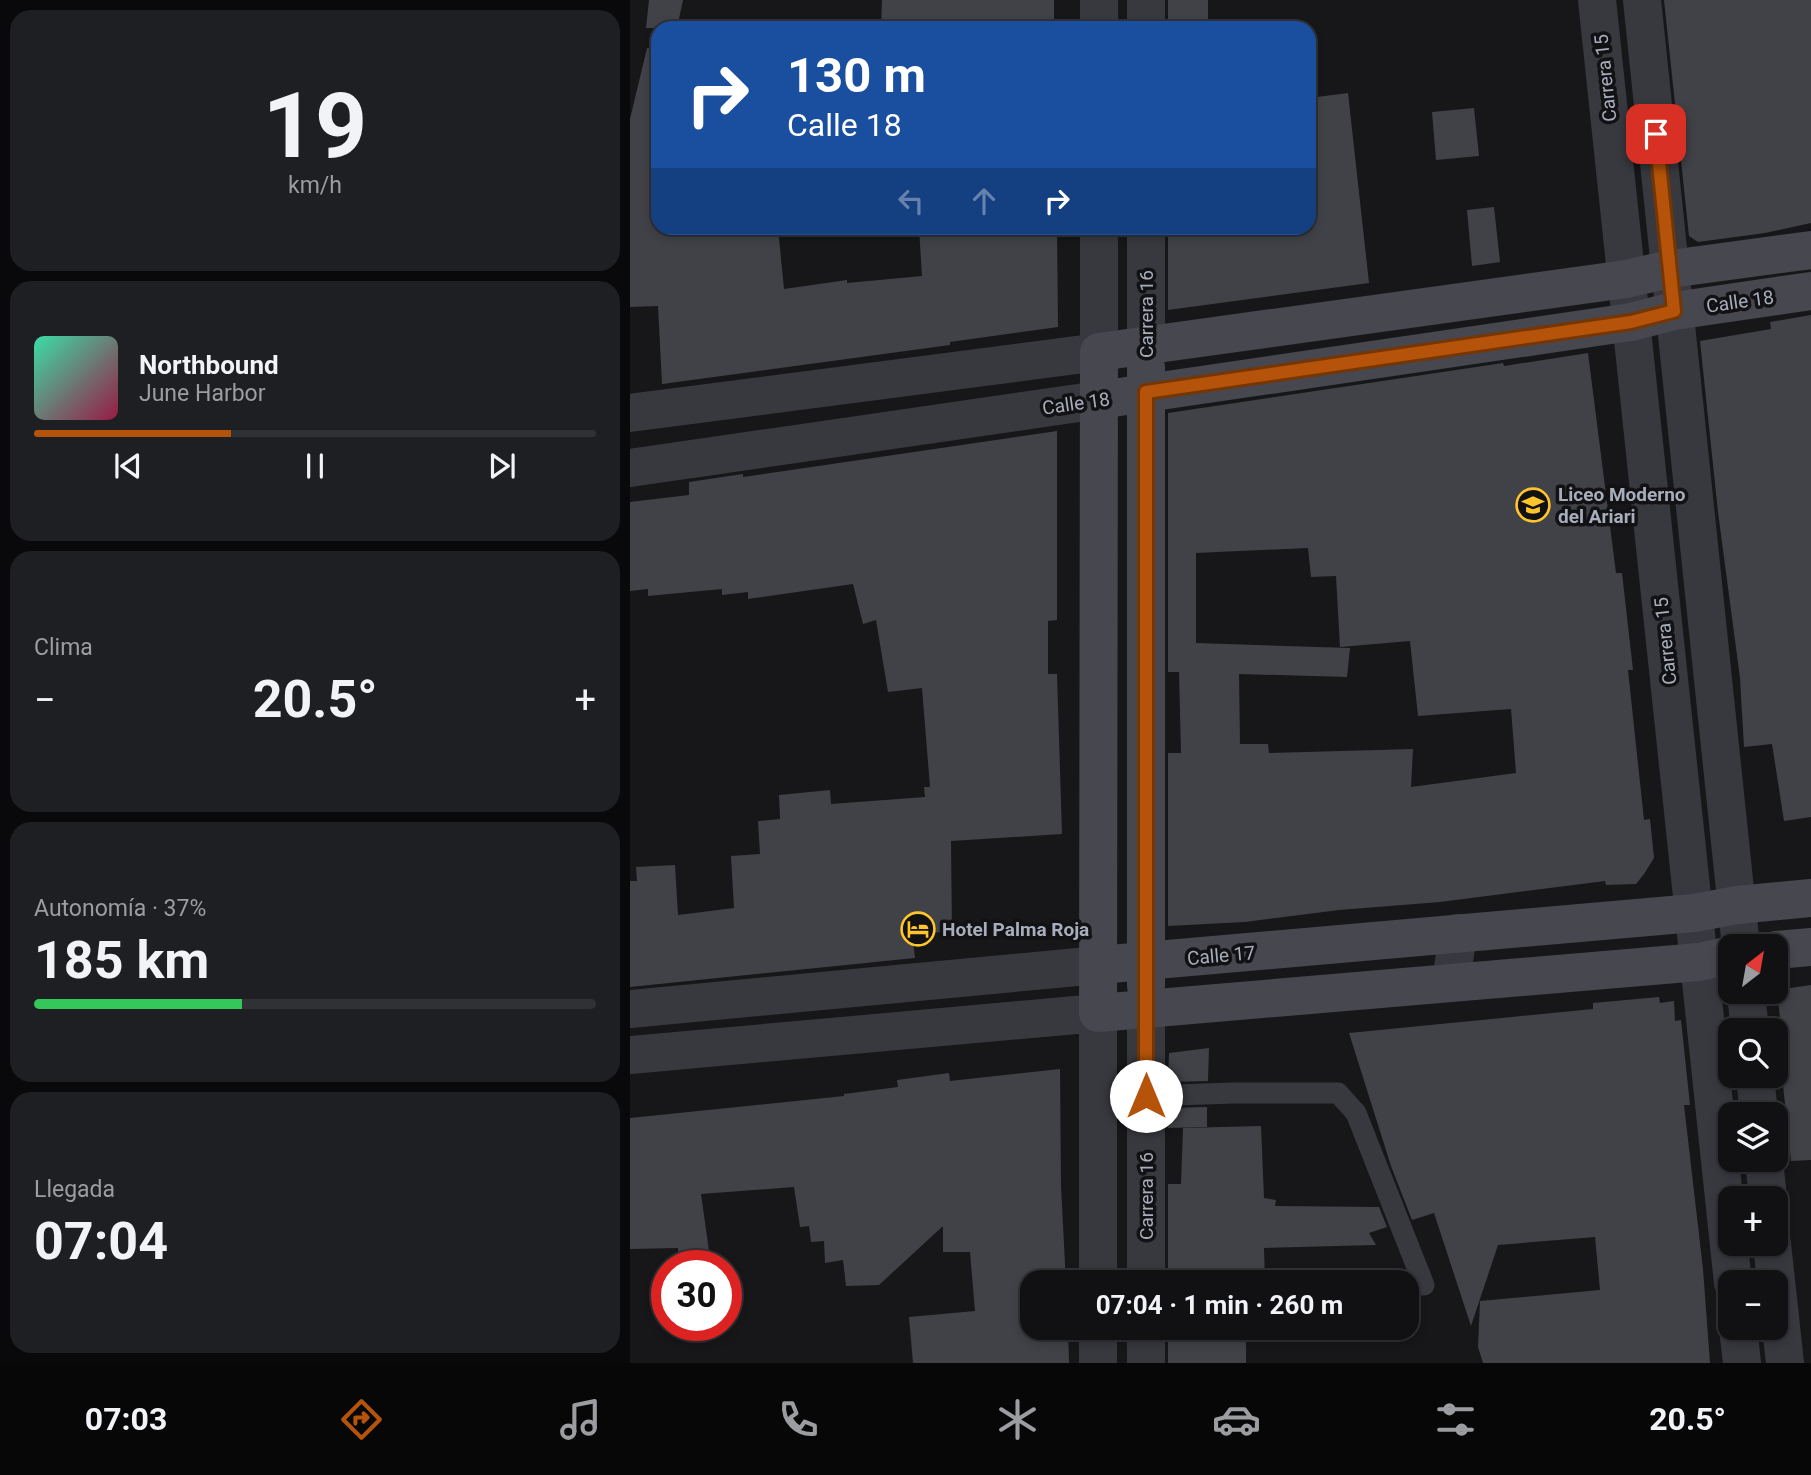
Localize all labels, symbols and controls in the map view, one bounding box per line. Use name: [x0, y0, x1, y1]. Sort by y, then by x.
street label: Carrera 15: [1589, 33, 1622, 123]
text: 130 m: [787, 47, 926, 104]
icon: right: [672, 49, 763, 140]
text: 19: [263, 73, 367, 179]
pin: [1626, 104, 1686, 164]
text: Calle 18: [787, 106, 902, 144]
icon: arrive: [1637, 115, 1675, 153]
text: km/h: [288, 172, 342, 199]
icon: left: [892, 182, 930, 220]
icon: ahead: [965, 182, 1003, 220]
icon: right: [1038, 182, 1076, 220]
street label: Carrera 16: [1135, 270, 1158, 358]
street label: Calle 18: [1705, 285, 1775, 318]
text: Northbound: [139, 350, 279, 380]
text: June Harbor: [139, 380, 266, 407]
street label: Calle 18: [1041, 387, 1111, 420]
icon: previous: [109, 447, 147, 485]
icon: pause: [296, 447, 334, 485]
icon: next: [483, 447, 521, 485]
place label: Liceo Moderno del Ariari: [1558, 483, 1686, 528]
school or university icon: Liceo Moderno del Ariari: [1514, 486, 1552, 524]
street label: Carrera 15: [1649, 596, 1682, 686]
text: Clima: [34, 634, 93, 661]
text: 20.5°: [253, 669, 378, 730]
text: −: [34, 678, 56, 722]
text: +: [574, 678, 596, 722]
text: Autonomía · 37%: [34, 895, 206, 922]
hotel icon: Hotel Palma Roja: [899, 910, 937, 948]
place label: Hotel Palma Roja: [942, 918, 1089, 941]
text: 185 km: [34, 930, 209, 991]
north arrow: [1718, 934, 1788, 1004]
map controls: [1718, 934, 1788, 1340]
street label: Calle 17: [1186, 941, 1256, 970]
button: search: [1718, 1018, 1788, 1088]
position arrow: [1109, 1059, 1183, 1133]
button: layers: [1718, 1102, 1788, 1172]
street label: Carrera 16: [1135, 1152, 1158, 1240]
text: Llegada: [34, 1176, 115, 1203]
button: +: [1718, 1186, 1788, 1256]
text: 07:04: [34, 1211, 168, 1272]
speed limit sign: 30: [651, 1250, 742, 1341]
button: −: [1718, 1270, 1788, 1340]
text: 07:04 · 1 min · 260 m: [1096, 1290, 1343, 1320]
icon: directions: [337, 1395, 386, 1444]
icon: music: [556, 1395, 605, 1444]
icon: phone: [774, 1395, 823, 1444]
icon: climate: [993, 1395, 1042, 1444]
icon: car: [1212, 1395, 1261, 1444]
icon: filters: [1431, 1395, 1480, 1444]
text: 07:03: [85, 1400, 167, 1438]
text: 20.5°: [1649, 1400, 1726, 1438]

